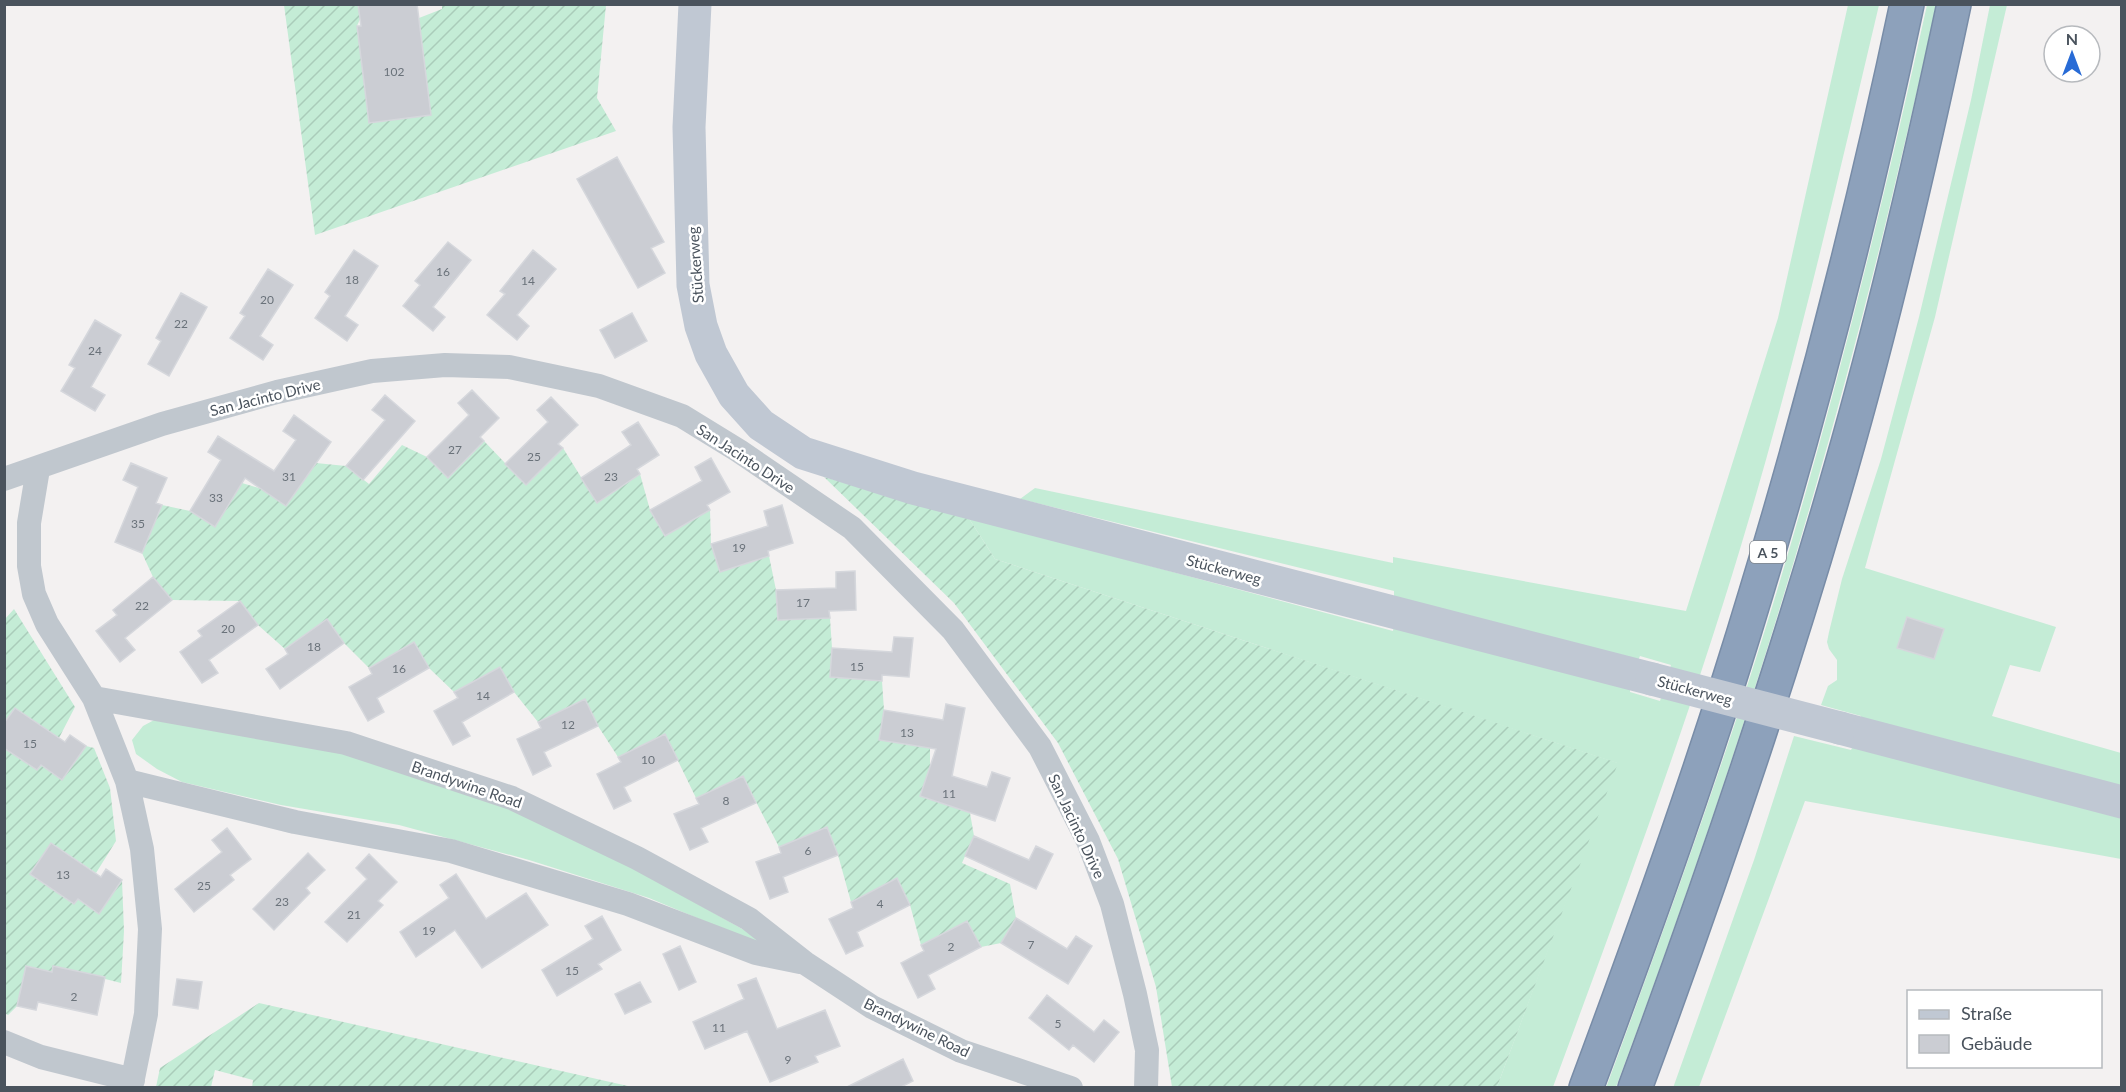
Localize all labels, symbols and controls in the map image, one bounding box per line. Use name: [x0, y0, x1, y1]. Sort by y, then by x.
north arrow: [2042, 24, 2102, 84]
text: N: [2066, 29, 2078, 48]
house number: 102: [384, 64, 404, 79]
street label: Stückerweg: [683, 226, 707, 304]
house number: 16: [436, 264, 450, 279]
house number: 18: [345, 272, 359, 287]
house number: 14: [521, 273, 535, 288]
house number: 20: [260, 292, 274, 307]
house number: 22: [174, 316, 188, 331]
house number: 24: [88, 343, 102, 358]
street label: San Jacinto Drive: [208, 375, 322, 419]
street label: San Jacinto Drive: [694, 420, 798, 496]
house number: 27: [448, 442, 462, 457]
house number: 25: [527, 449, 541, 464]
house number: 31: [282, 469, 296, 484]
house number: 23: [604, 469, 618, 484]
house number: 33: [209, 490, 223, 505]
house number: 35: [131, 516, 145, 531]
house number: 19: [732, 540, 746, 555]
road number: A 5: [1750, 541, 1786, 563]
street label: Stückerweg: [1185, 550, 1264, 588]
house number: 17: [796, 595, 810, 610]
house number: 22: [135, 598, 149, 613]
house number: 20: [221, 621, 235, 636]
house number: 18: [307, 639, 321, 654]
house number: 15: [850, 659, 864, 674]
house number: 16: [392, 661, 406, 676]
street label: Stückerweg: [1656, 671, 1735, 709]
house number: 14: [476, 688, 490, 703]
house number: 12: [561, 717, 575, 732]
house number: 13: [900, 725, 914, 740]
house number: 15: [23, 736, 37, 751]
house number: 10: [641, 752, 655, 767]
street label: Brandywine Road: [409, 757, 525, 811]
street label: San Jacinto Drive: [1045, 771, 1109, 881]
house number: 11: [942, 786, 956, 801]
house number: 8: [723, 793, 730, 808]
house number: 6: [805, 843, 812, 858]
house number: 13: [56, 867, 70, 882]
house number: 25: [197, 878, 211, 893]
house number: 23: [275, 894, 289, 909]
house number: 4: [877, 896, 884, 911]
house number: 21: [347, 907, 361, 922]
house number: 19: [422, 923, 436, 938]
house number: 7: [1028, 937, 1035, 952]
house number: 2: [948, 939, 955, 954]
house number: 15: [565, 963, 579, 978]
house number: 2: [71, 989, 78, 1004]
legend: [1907, 990, 2102, 1068]
street label: Brandywine Road: [861, 994, 973, 1060]
text: Straße: [1961, 1002, 2012, 1024]
house number: 5: [1055, 1016, 1062, 1031]
house number: 11: [712, 1020, 726, 1035]
text: Gebäude: [1961, 1032, 2032, 1054]
house number: 9: [785, 1052, 792, 1067]

